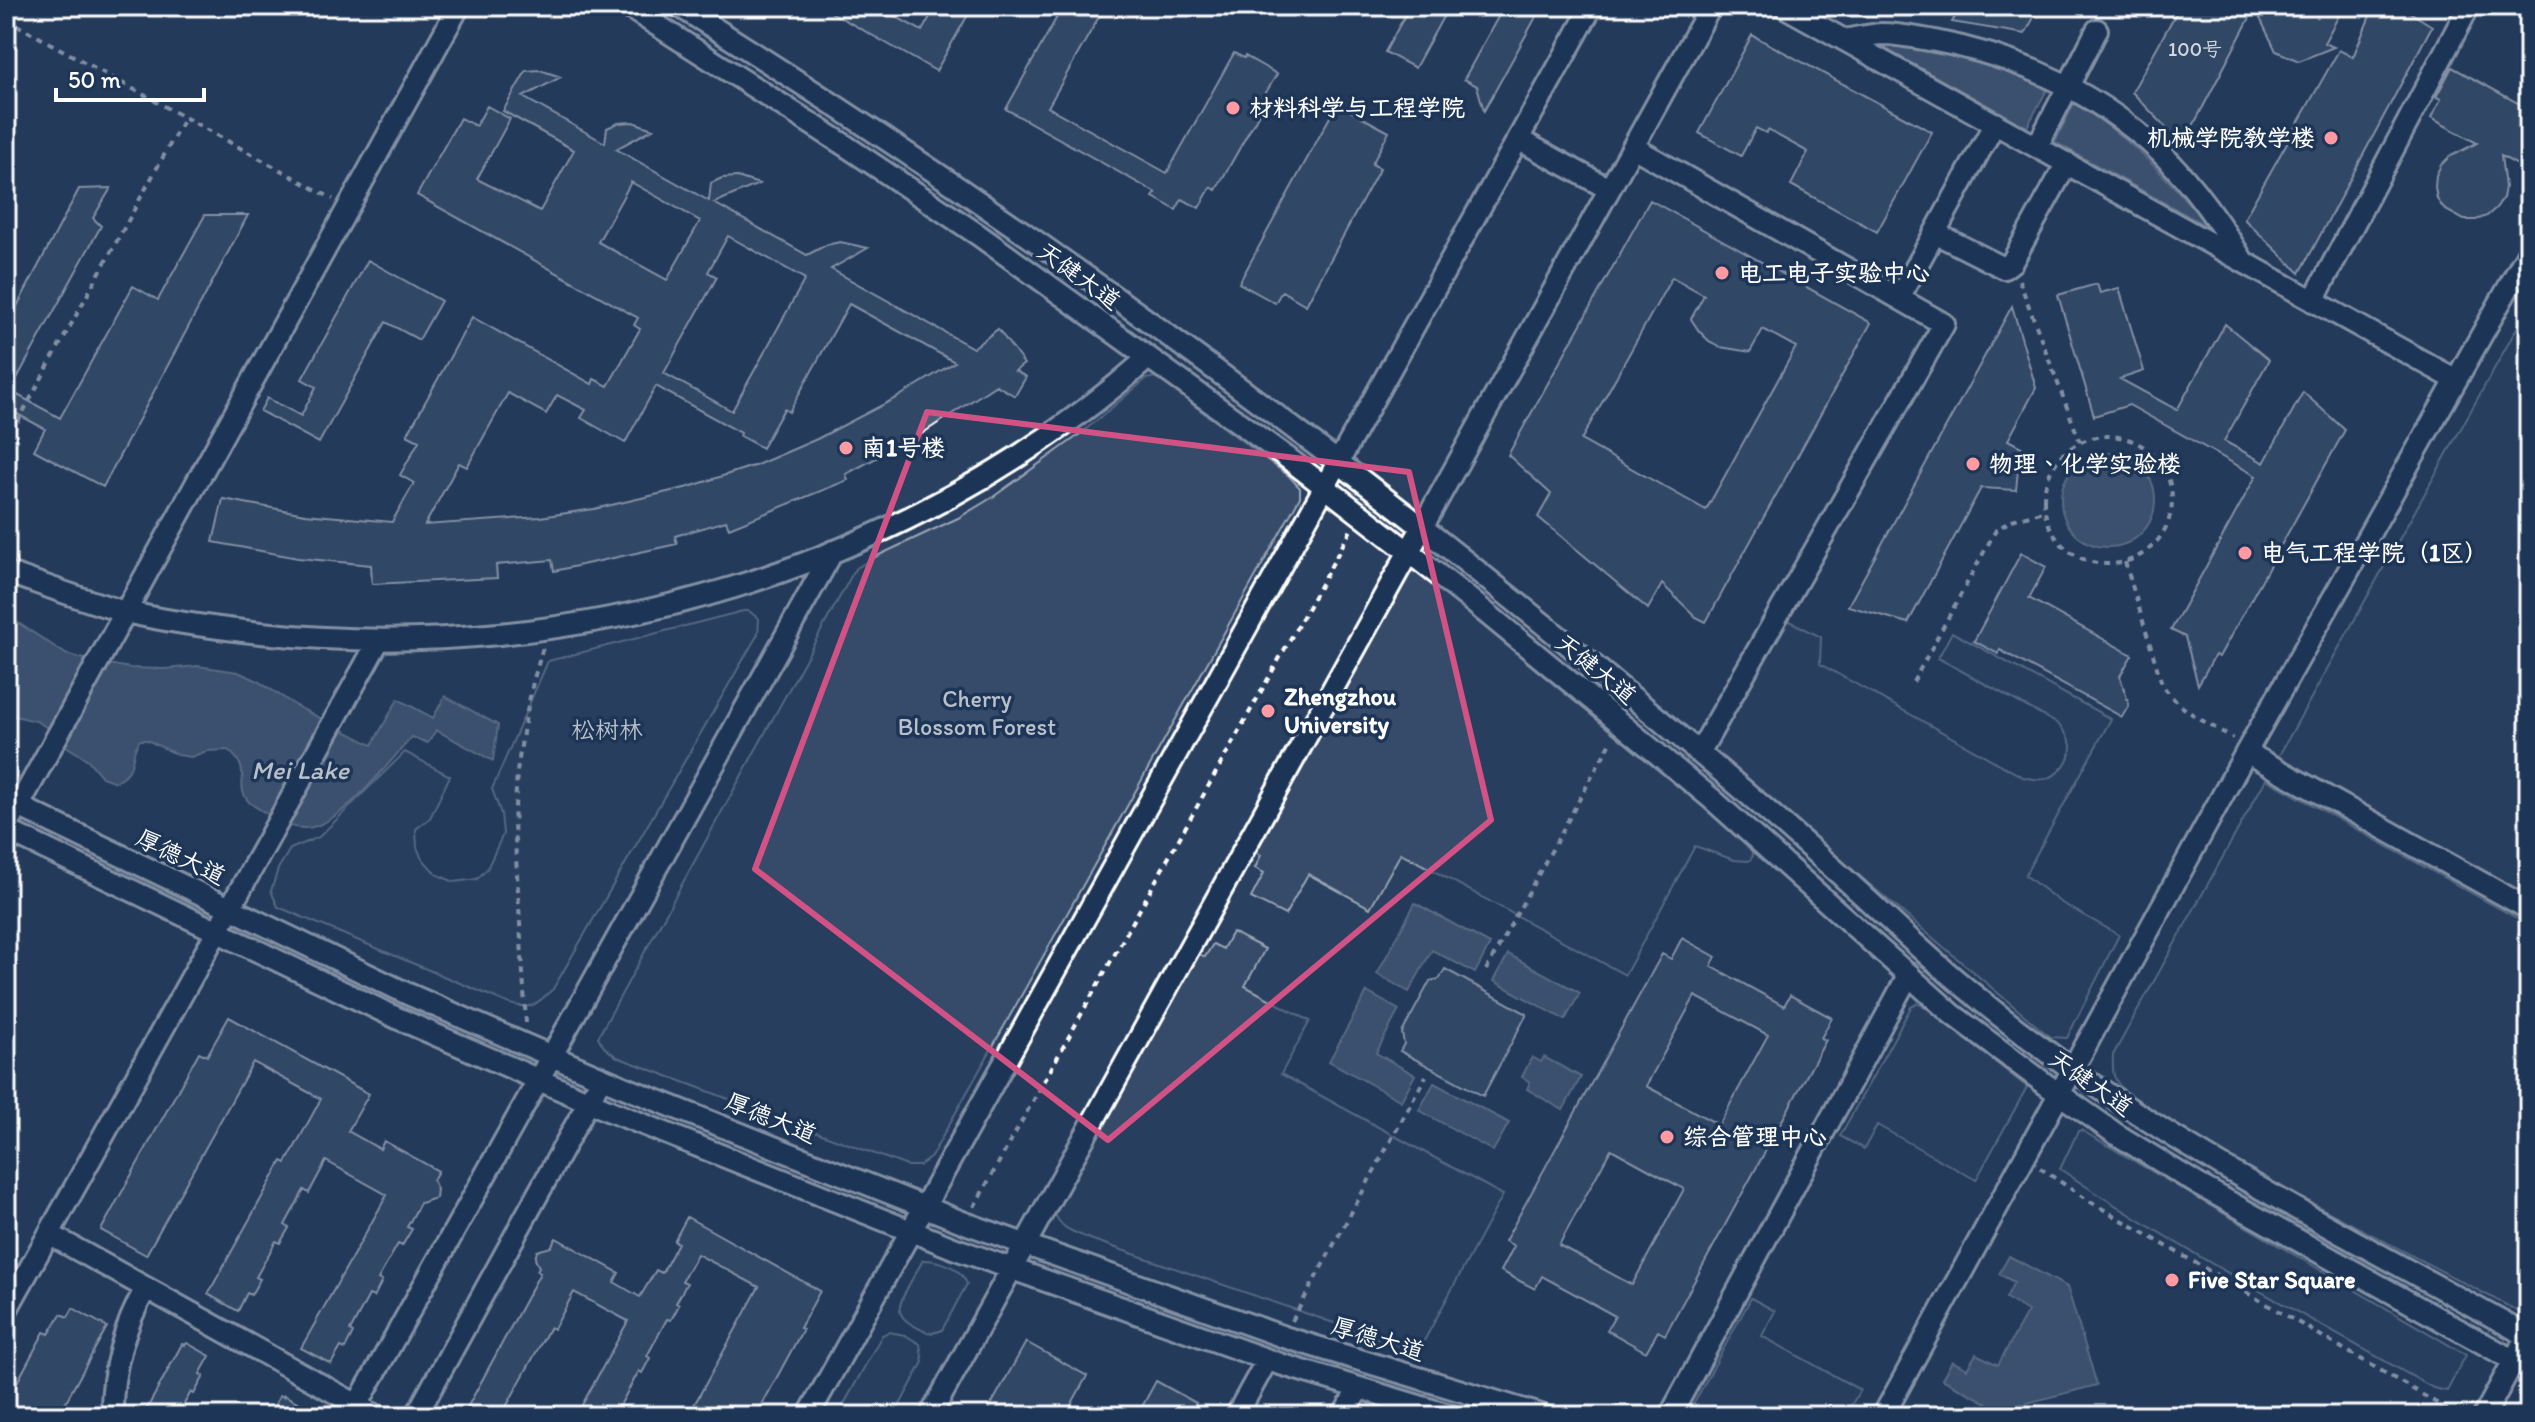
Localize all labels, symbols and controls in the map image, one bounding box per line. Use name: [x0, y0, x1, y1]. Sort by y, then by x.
house number: 100号: [2168, 37, 2222, 61]
scale bar: [56, 52, 204, 102]
text: 50 m: [68, 65, 121, 94]
place label: 材料科学与工程学院: [1249, 93, 1465, 122]
marker: 材料科学与工程学院: [1224, 99, 1242, 117]
place label: 机械学院教学楼: [2147, 123, 2315, 152]
marker: 机械学院教学楼: [2322, 129, 2340, 147]
street label: 天健大道: [1032, 236, 1127, 316]
place label: 电工电子实验中心: [1738, 258, 1930, 287]
marker: 电工电子实验中心: [1713, 264, 1731, 282]
place label: 南1号楼: [862, 433, 945, 462]
marker: 南1号楼: [837, 439, 855, 457]
place label: 物理、化学实验楼: [1989, 449, 2181, 478]
marker: 物理、化学实验楼: [1964, 455, 1982, 473]
place label: 电气工程学院（1区）: [2261, 538, 2488, 567]
marker: 电气工程学院（1区）: [2236, 544, 2254, 562]
street label: 天健大道: [1550, 627, 1643, 710]
place label: Zhengzhou University: [1284, 682, 1397, 740]
park label: Cherry Blossom Forest: [898, 684, 1056, 741]
marker: Zhengzhou University: [1259, 702, 1277, 720]
park label: 松树林: [571, 715, 643, 744]
water label: Mei Lake: [251, 754, 350, 786]
street label: 厚德大道: [132, 822, 231, 891]
street label: 天健大道: [2044, 1043, 2139, 1122]
street label: 厚德大道: [721, 1086, 821, 1149]
place label: 综合管理中心: [1683, 1122, 1827, 1151]
marker: 综合管理中心: [1658, 1128, 1676, 1146]
place label: Five Star Square: [2188, 1265, 2356, 1295]
marker: Five Star Square: [2163, 1271, 2181, 1289]
street label: 厚德大道: [1328, 1311, 1428, 1366]

